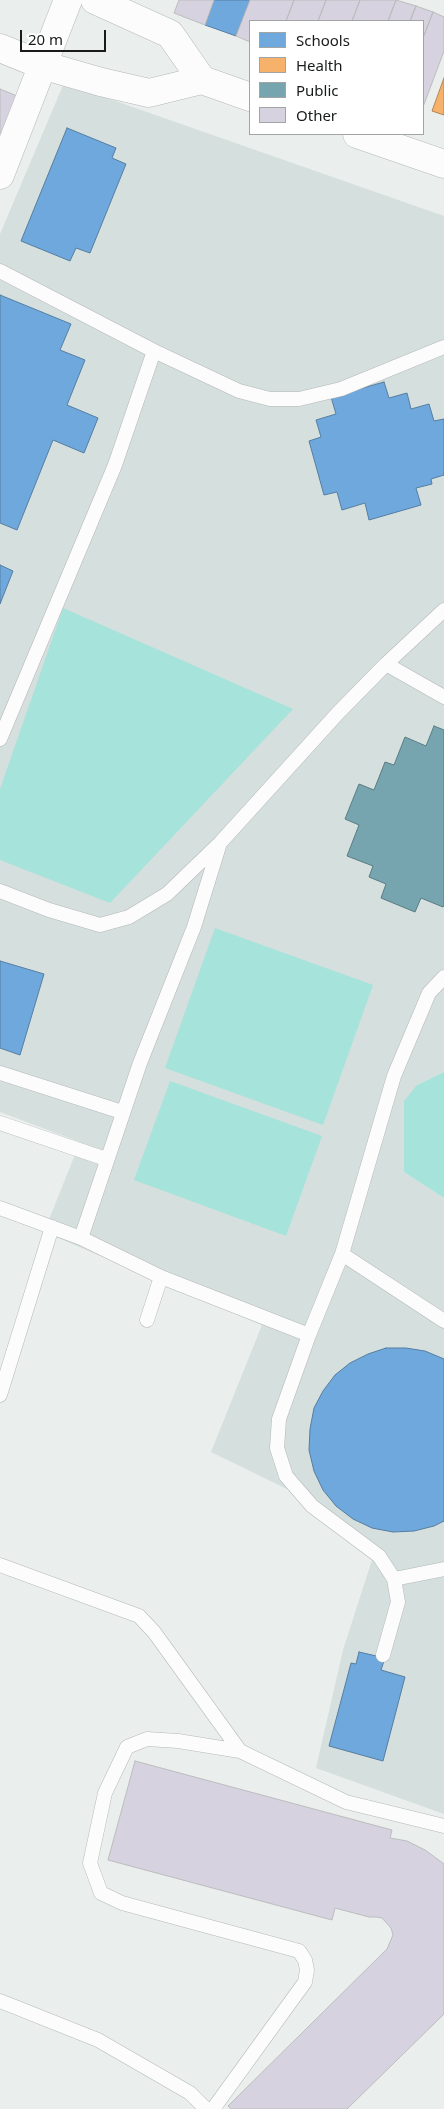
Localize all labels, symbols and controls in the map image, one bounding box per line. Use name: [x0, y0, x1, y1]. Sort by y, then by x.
scale bar: [22, 20, 109, 52]
legend: [249, 20, 424, 135]
text: 20 m: [28, 29, 63, 49]
text: Schools: [296, 30, 350, 50]
text: Health: [296, 55, 343, 75]
text: Public: [296, 80, 339, 100]
text: Other: [296, 105, 337, 125]

